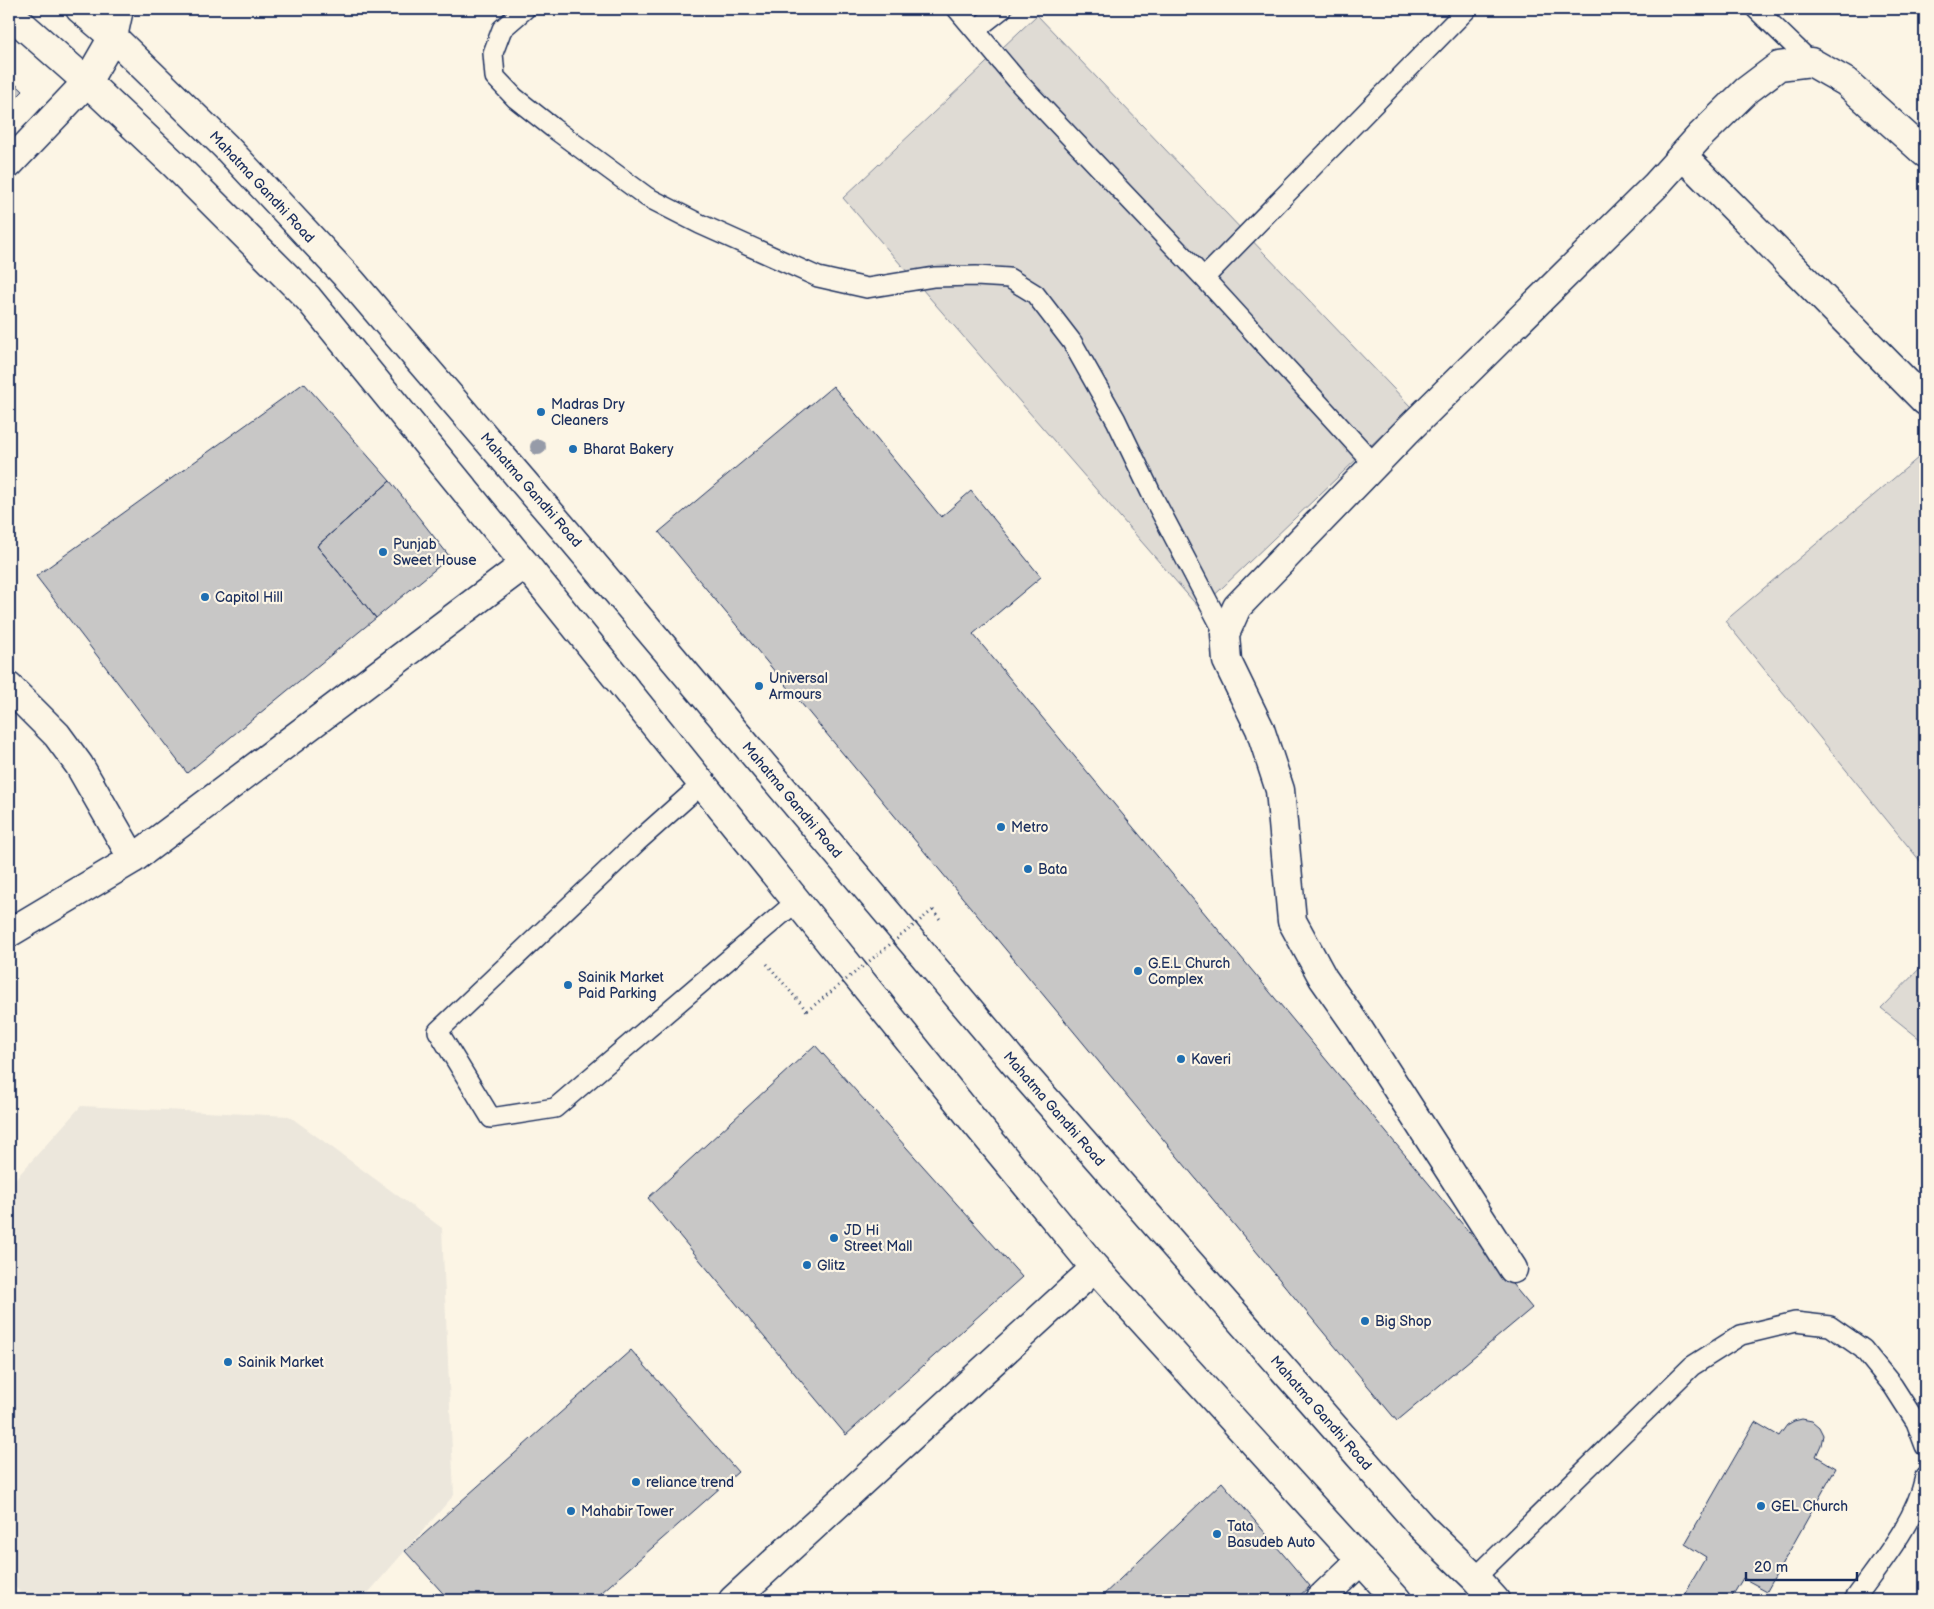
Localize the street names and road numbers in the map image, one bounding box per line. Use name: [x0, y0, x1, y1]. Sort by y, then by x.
street label: Mahatma Gandhi Road: [206, 128, 318, 246]
street label: Mahatma Gandhi Road: [477, 429, 585, 551]
street label: Mahatma Gandhi Road: [738, 739, 846, 861]
street label: Mahatma Gandhi Road: [1000, 1048, 1108, 1170]
street label: Mahatma Gandhi Road: [1267, 1352, 1375, 1474]

